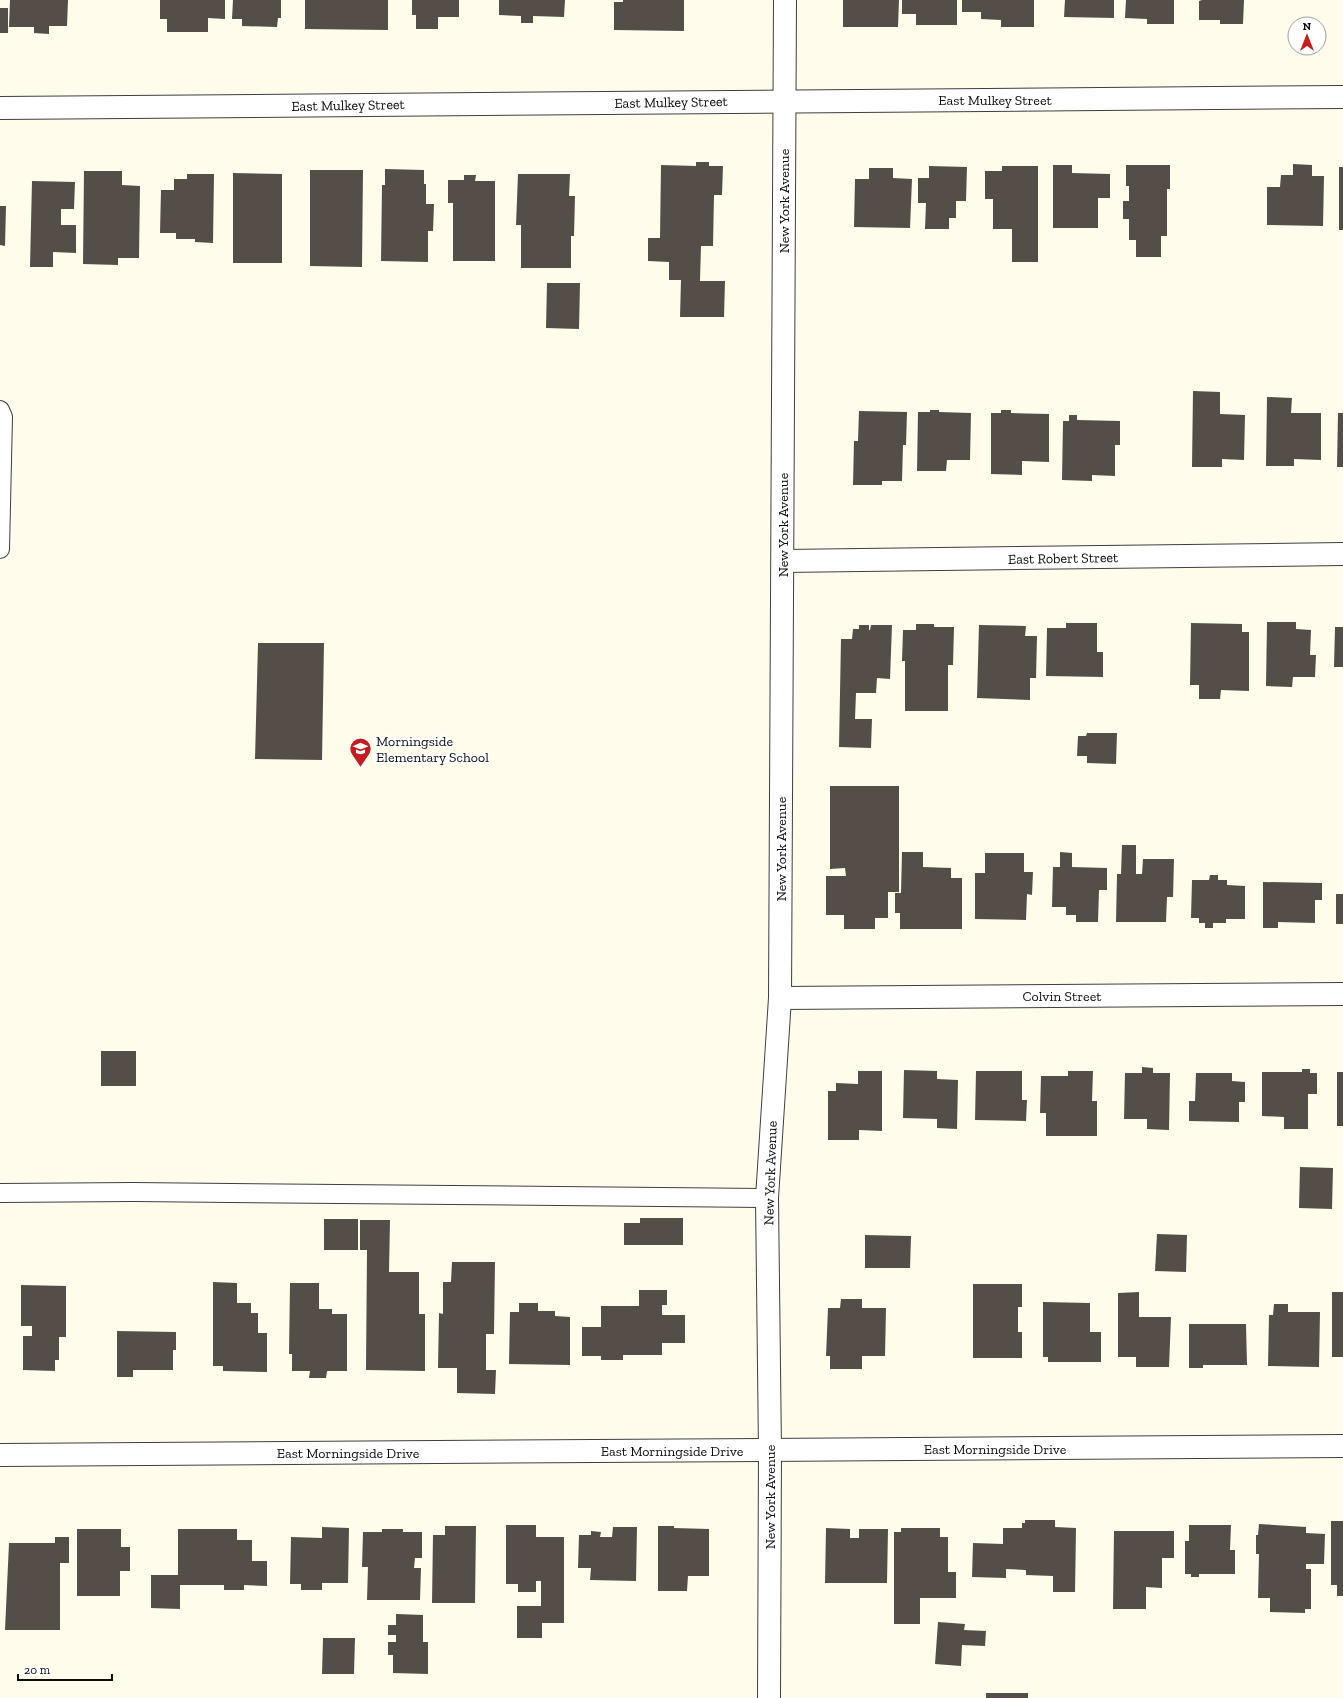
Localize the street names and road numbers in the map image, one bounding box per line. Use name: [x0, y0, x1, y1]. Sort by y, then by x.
street label: East Mulkey Street: [938, 92, 1053, 109]
street label: East Mulkey Street: [614, 93, 729, 112]
street label: East Mulkey Street: [291, 96, 406, 115]
street label: New York Avenue: [776, 148, 793, 253]
street label: New York Avenue: [775, 472, 792, 577]
street label: East Robert Street: [1008, 549, 1119, 568]
street label: New York Avenue: [773, 796, 790, 901]
street label: Colvin Street: [1023, 988, 1102, 1005]
street label: New York Avenue: [760, 1120, 781, 1226]
street label: East Morningside Drive: [924, 1441, 1067, 1458]
street label: East Morningside Drive: [601, 1443, 744, 1460]
street label: New York Avenue: [762, 1444, 779, 1549]
street label: East Morningside Drive: [277, 1445, 420, 1462]

